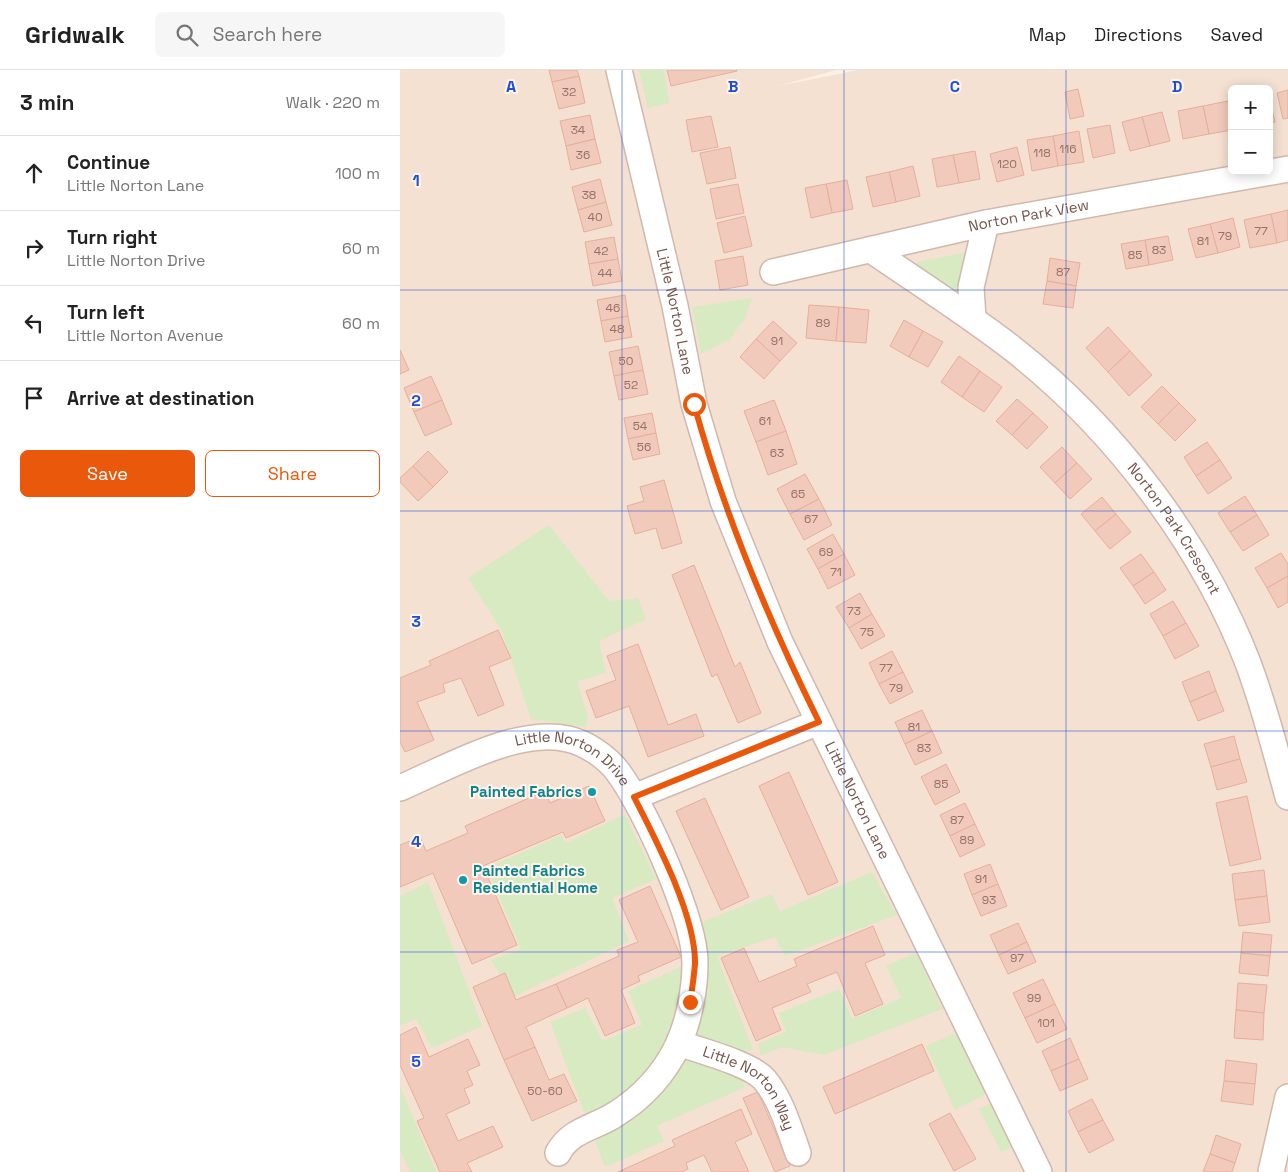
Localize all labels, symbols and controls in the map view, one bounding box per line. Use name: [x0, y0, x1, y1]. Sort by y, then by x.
search box: [155, 12, 505, 57]
text: Gridwalk: [25, 19, 125, 50]
icon: search: [173, 21, 201, 49]
text: Search here: [213, 22, 322, 47]
text: Map: [1029, 23, 1066, 46]
text: Directions: [1094, 23, 1183, 46]
text: Saved: [1211, 23, 1263, 46]
text: A: [506, 76, 516, 97]
text: B: [728, 76, 738, 97]
text: C: [950, 76, 960, 97]
text: D: [1172, 76, 1182, 97]
house number: 32: [562, 84, 576, 100]
map controls: [1228, 85, 1273, 175]
button: +: [1228, 85, 1273, 130]
text: 3 min: [20, 89, 75, 116]
text: Walk · 220 m: [286, 92, 380, 113]
house number: 34: [571, 122, 586, 138]
button: −: [1228, 130, 1273, 175]
house number: 116: [1059, 141, 1077, 157]
house number: 118: [1033, 145, 1051, 161]
house number: 36: [576, 147, 590, 163]
text: Continue: [67, 150, 150, 175]
house number: 120: [997, 156, 1017, 172]
icon: ahead: [20, 159, 48, 187]
text: 100 m: [335, 163, 380, 184]
text: 1: [412, 170, 420, 191]
text: Little Norton Lane: [67, 175, 204, 196]
house number: 38: [582, 187, 596, 203]
street label: Norton Park View: [966, 195, 1091, 236]
house number: 40: [587, 209, 603, 225]
house number: 77: [1254, 223, 1268, 239]
text: Turn right: [67, 225, 157, 250]
house number: 79: [1218, 228, 1232, 244]
house number: 81: [1197, 233, 1209, 249]
icon: right: [20, 234, 48, 262]
text: 60 m: [342, 238, 380, 259]
house number: 83: [1152, 242, 1166, 258]
house number: 42: [594, 243, 608, 259]
street label: Little Norton Lane: [653, 246, 698, 376]
house number: 85: [1128, 247, 1142, 263]
text: Little Norton Drive: [67, 250, 205, 271]
house number: 87: [1056, 264, 1070, 280]
house number: 44: [597, 265, 613, 281]
text: Turn left: [67, 300, 145, 325]
house number: 46: [606, 300, 620, 316]
icon: left: [20, 309, 48, 337]
text: 60 m: [342, 313, 380, 334]
house number: 89: [816, 315, 830, 331]
house number: 48: [610, 321, 624, 337]
text: Little Norton Avenue: [67, 325, 223, 346]
house number: 91: [771, 333, 783, 349]
house number: 50: [619, 353, 633, 369]
house number: 52: [624, 377, 638, 393]
icon: arrive: [20, 384, 48, 412]
text: Arrive at destination: [67, 386, 255, 411]
text: 2: [411, 390, 421, 411]
route start: [683, 393, 706, 416]
house number: 61: [759, 413, 771, 429]
house number: 54: [633, 418, 648, 434]
house number: 56: [637, 439, 651, 455]
house number: 63: [770, 445, 784, 461]
button: Save: [20, 450, 195, 497]
button: Share: [205, 450, 380, 497]
street label: Norton Park Crescent: [1124, 459, 1225, 598]
house number: 65: [791, 486, 805, 502]
house number: 67: [804, 511, 818, 527]
house number: 69: [819, 544, 833, 560]
house number: 71: [830, 564, 842, 580]
house number: 73: [847, 603, 861, 619]
text: 3: [411, 611, 421, 632]
house number: 75: [860, 624, 874, 640]
house number: 77: [879, 660, 893, 676]
house number: 79: [889, 680, 903, 696]
house number: 81: [908, 719, 920, 735]
street label: Little Norton Drive: [513, 727, 635, 789]
street label: Little Norton Lane: [821, 738, 895, 862]
house number: 83: [917, 740, 931, 756]
house number: 85: [934, 776, 948, 792]
place label: Painted Fabrics: [470, 782, 582, 801]
marker: Painted Fabrics: [586, 786, 598, 798]
house number: 87: [950, 812, 964, 828]
text: 4: [411, 831, 421, 852]
house number: 89: [960, 832, 974, 848]
place label: Painted Fabrics Residential Home: [473, 861, 598, 897]
house number: 91: [975, 871, 987, 887]
marker: Painted Fabrics Residential Home: [457, 874, 469, 886]
house number: 93: [982, 892, 996, 908]
house number: 97: [1010, 950, 1024, 966]
house number: 99: [1027, 990, 1041, 1006]
route end: [679, 991, 702, 1014]
house number: 101: [1037, 1015, 1055, 1031]
street label: Little Norton Way: [700, 1042, 799, 1133]
text: 5: [411, 1051, 421, 1072]
house number: 50-60: [527, 1083, 563, 1099]

